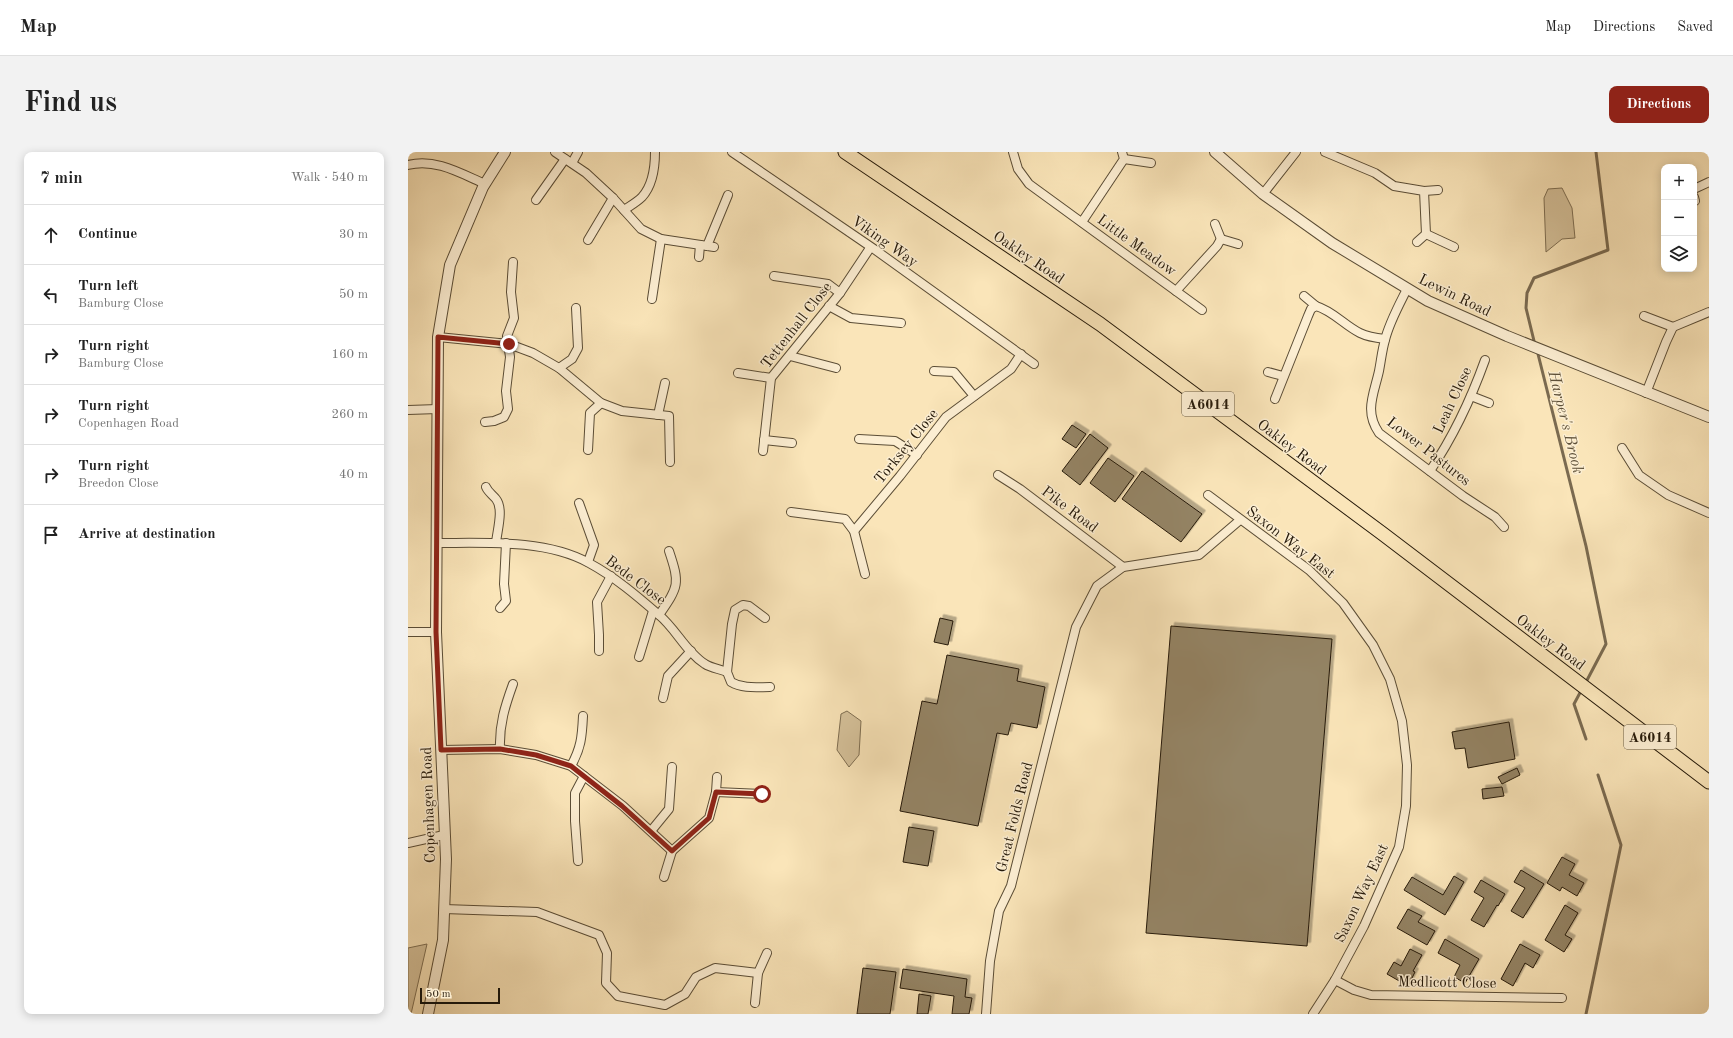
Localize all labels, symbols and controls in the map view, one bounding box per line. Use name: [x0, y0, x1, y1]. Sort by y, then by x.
text: Map: [20, 18, 57, 37]
text: Map: [1545, 20, 1571, 34]
text: Directions: [1593, 20, 1655, 34]
text: Saved: [1677, 20, 1713, 34]
button: Directions: [1609, 86, 1709, 123]
text: Find us: [24, 90, 117, 118]
map controls: [1661, 164, 1697, 272]
button: +: [1661, 164, 1697, 200]
text: 7 min: [40, 170, 83, 187]
text: Walk · 540 m: [291, 171, 368, 184]
button: −: [1661, 200, 1697, 236]
street label: Little Meadow: [1094, 213, 1179, 280]
street label: Viking Way: [848, 214, 920, 271]
icon: ahead: [40, 224, 62, 246]
text: Continue: [78, 227, 137, 242]
text: 30 m: [339, 228, 368, 241]
street label: Oakley Road: [990, 229, 1067, 288]
button: layers: [1661, 236, 1697, 272]
street label: Lewin Road: [1416, 272, 1493, 320]
text: Turn left: [78, 279, 138, 294]
street label: Tettenhall Close: [759, 280, 835, 372]
icon: left: [40, 284, 62, 306]
text: 50 m: [339, 288, 368, 301]
text: Bamburg Close: [78, 297, 164, 310]
route end: [500, 335, 518, 353]
text: Turn right: [78, 339, 149, 354]
icon: right: [40, 344, 62, 366]
text: 160 m: [331, 348, 368, 361]
text: Bamburg Close: [78, 357, 164, 370]
street label: Leah Close: [1431, 365, 1475, 436]
water label: Harper's Brook: [1544, 368, 1586, 476]
road number: A6014: [1182, 392, 1234, 416]
text: Turn right: [78, 399, 149, 414]
icon: right: [40, 404, 62, 426]
street label: Torksey Close: [873, 407, 942, 487]
text: 260 m: [331, 408, 368, 421]
street label: Lower Pastures: [1383, 415, 1473, 489]
text: Copenhagen Road: [78, 417, 179, 430]
street label: Oakley Road: [1254, 417, 1329, 479]
text: Turn right: [78, 459, 149, 474]
icon: right: [40, 464, 62, 486]
text: 40 m: [339, 468, 368, 481]
text: Breedon Close: [78, 477, 158, 490]
street label: Pike Road: [1038, 484, 1100, 536]
street label: Saxon Way East: [1243, 504, 1337, 582]
icon: arrive: [40, 524, 62, 546]
text: Arrive at destination: [78, 527, 216, 542]
street label: Bede Close: [602, 554, 668, 609]
street label: Oakley Road: [1513, 612, 1588, 674]
road number: A6014: [1624, 725, 1676, 749]
street label: Copenhagen Road: [420, 746, 439, 863]
street label: Great Folds Road: [994, 760, 1036, 874]
route start: [753, 785, 771, 803]
street label: Saxon Way East: [1333, 842, 1392, 946]
street label: Medlicott Close: [1397, 975, 1497, 992]
scale bar: [420, 986, 500, 1005]
text: 50 m: [426, 989, 451, 1000]

